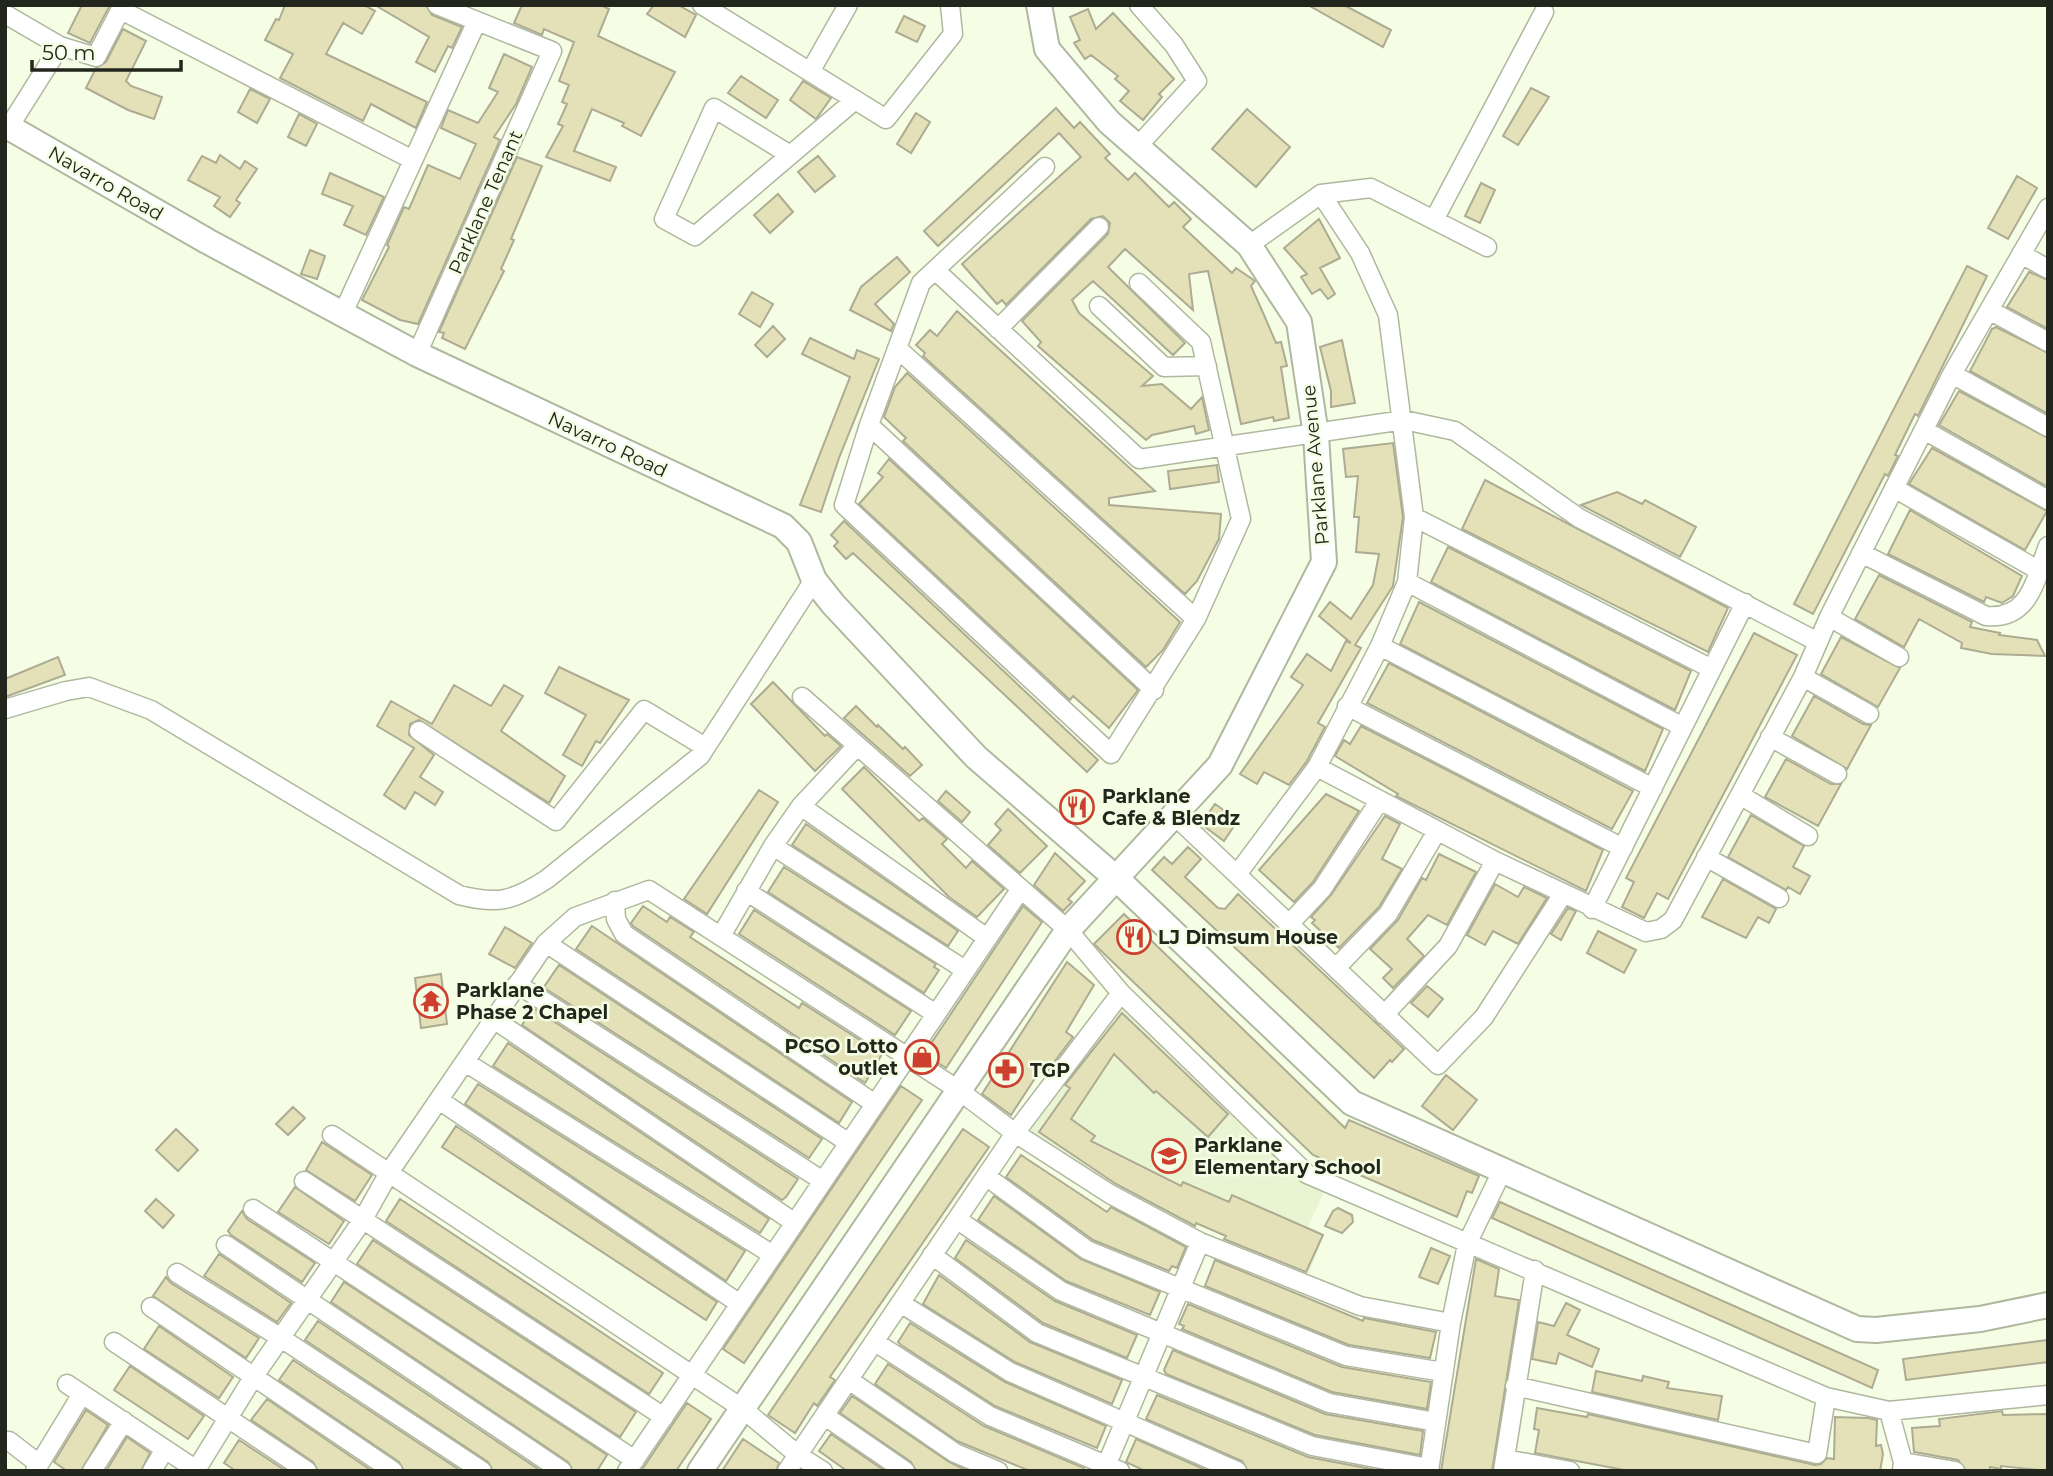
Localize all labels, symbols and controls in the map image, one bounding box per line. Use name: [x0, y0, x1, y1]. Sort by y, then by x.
scale bar: [32, 28, 180, 72]
text: 50 m: [42, 40, 96, 65]
street label: Parklane Tenant: [443, 126, 528, 278]
street label: Navarro Road: [44, 141, 167, 226]
street label: Parklane Avenue: [1297, 384, 1334, 546]
street label: Navarro Road: [544, 407, 671, 482]
place label: Parklane Cafe & Blendz: [1102, 785, 1240, 830]
restaurant icon: Parklane Cafe & Blendz: [1058, 788, 1096, 826]
restaurant icon: LJ Dimsum House: [1115, 918, 1153, 956]
place label: LJ Dimsum House: [1158, 926, 1338, 949]
place label: Parklane Phase 2 Chapel: [456, 979, 608, 1024]
temple icon: Parklane Phase 2 Chapel: [412, 982, 450, 1020]
place label: PCSO Lotto outlet: [785, 1035, 898, 1080]
shop icon: PCSO Lotto outlet: [903, 1038, 941, 1076]
pharmacy icon: TGP: [987, 1051, 1025, 1089]
place label: TGP: [1030, 1059, 1070, 1082]
place label: Parklane Elementary School: [1194, 1134, 1381, 1179]
school or university icon: Parklane Elementary School: [1150, 1137, 1188, 1175]

